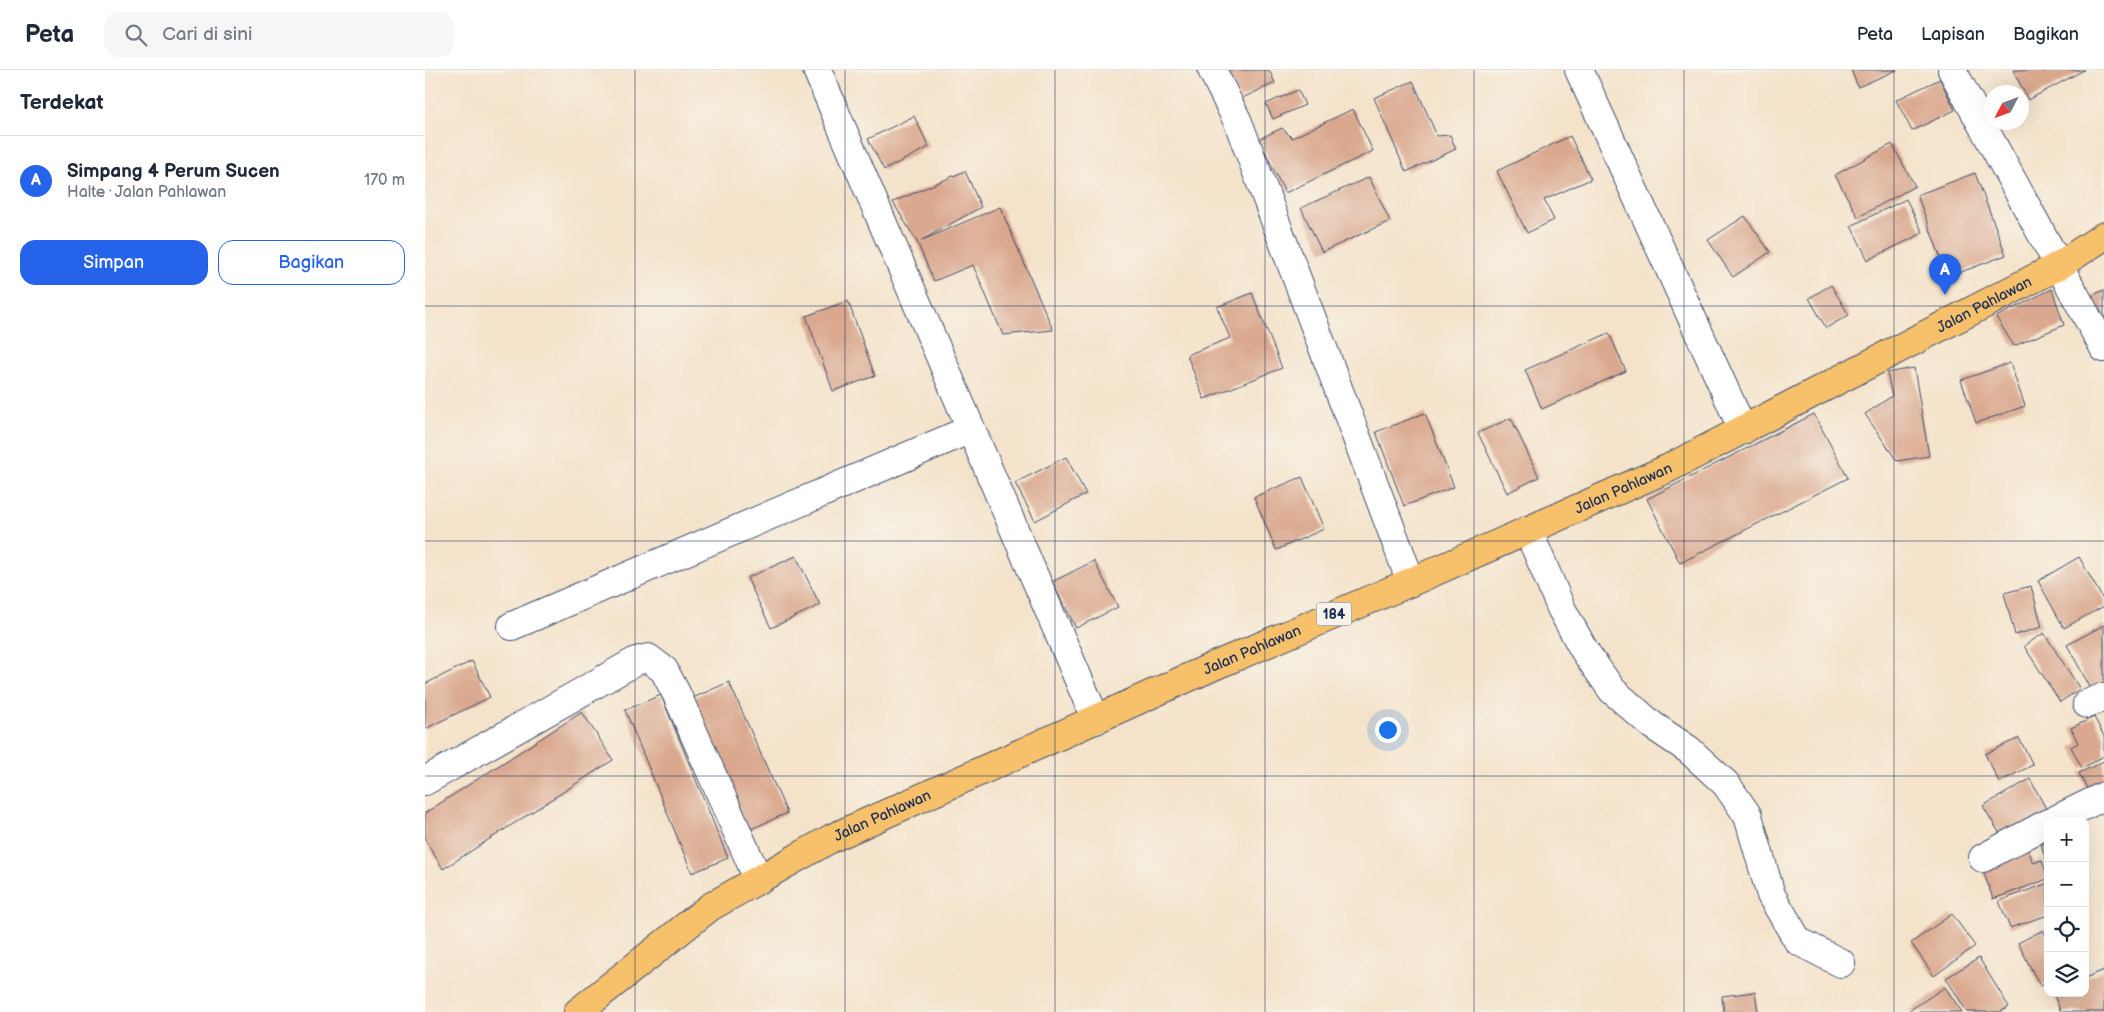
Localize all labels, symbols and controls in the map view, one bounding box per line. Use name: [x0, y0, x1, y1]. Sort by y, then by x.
search box: [104, 12, 454, 57]
text: Peta: [25, 20, 74, 49]
icon: search: [122, 21, 150, 49]
text: Cari di sini: [162, 23, 252, 46]
text: Peta: [1857, 24, 1893, 45]
text: Lapisan: [1921, 24, 1985, 45]
text: Bagikan: [2013, 24, 2079, 45]
north arrow: [1984, 85, 2029, 130]
text: Terdekat: [20, 90, 104, 115]
text: Simpang 4 Perum Sucen: [67, 160, 280, 183]
text: A: [31, 171, 41, 190]
text: 170 m: [364, 171, 405, 190]
text: Halte · Jalan Pahlawan: [67, 183, 226, 202]
button: Simpan: [20, 240, 208, 285]
button: Bagikan: [218, 240, 405, 285]
pin: A: [1929, 254, 1961, 295]
street label: Jalan Pahlawan: [1933, 272, 2035, 337]
street label: Jalan Pahlawan: [1572, 458, 1675, 518]
road number: 184: [1317, 602, 1351, 626]
street label: Jalan Pahlawan: [1200, 621, 1304, 679]
your location: [1375, 717, 1401, 743]
street label: Jalan Pahlawan: [831, 785, 934, 845]
map controls: [2044, 817, 2089, 997]
button: +: [2044, 817, 2089, 862]
button: −: [2044, 862, 2089, 907]
button: locate: [2044, 907, 2089, 952]
button: layers: [2044, 952, 2089, 997]

